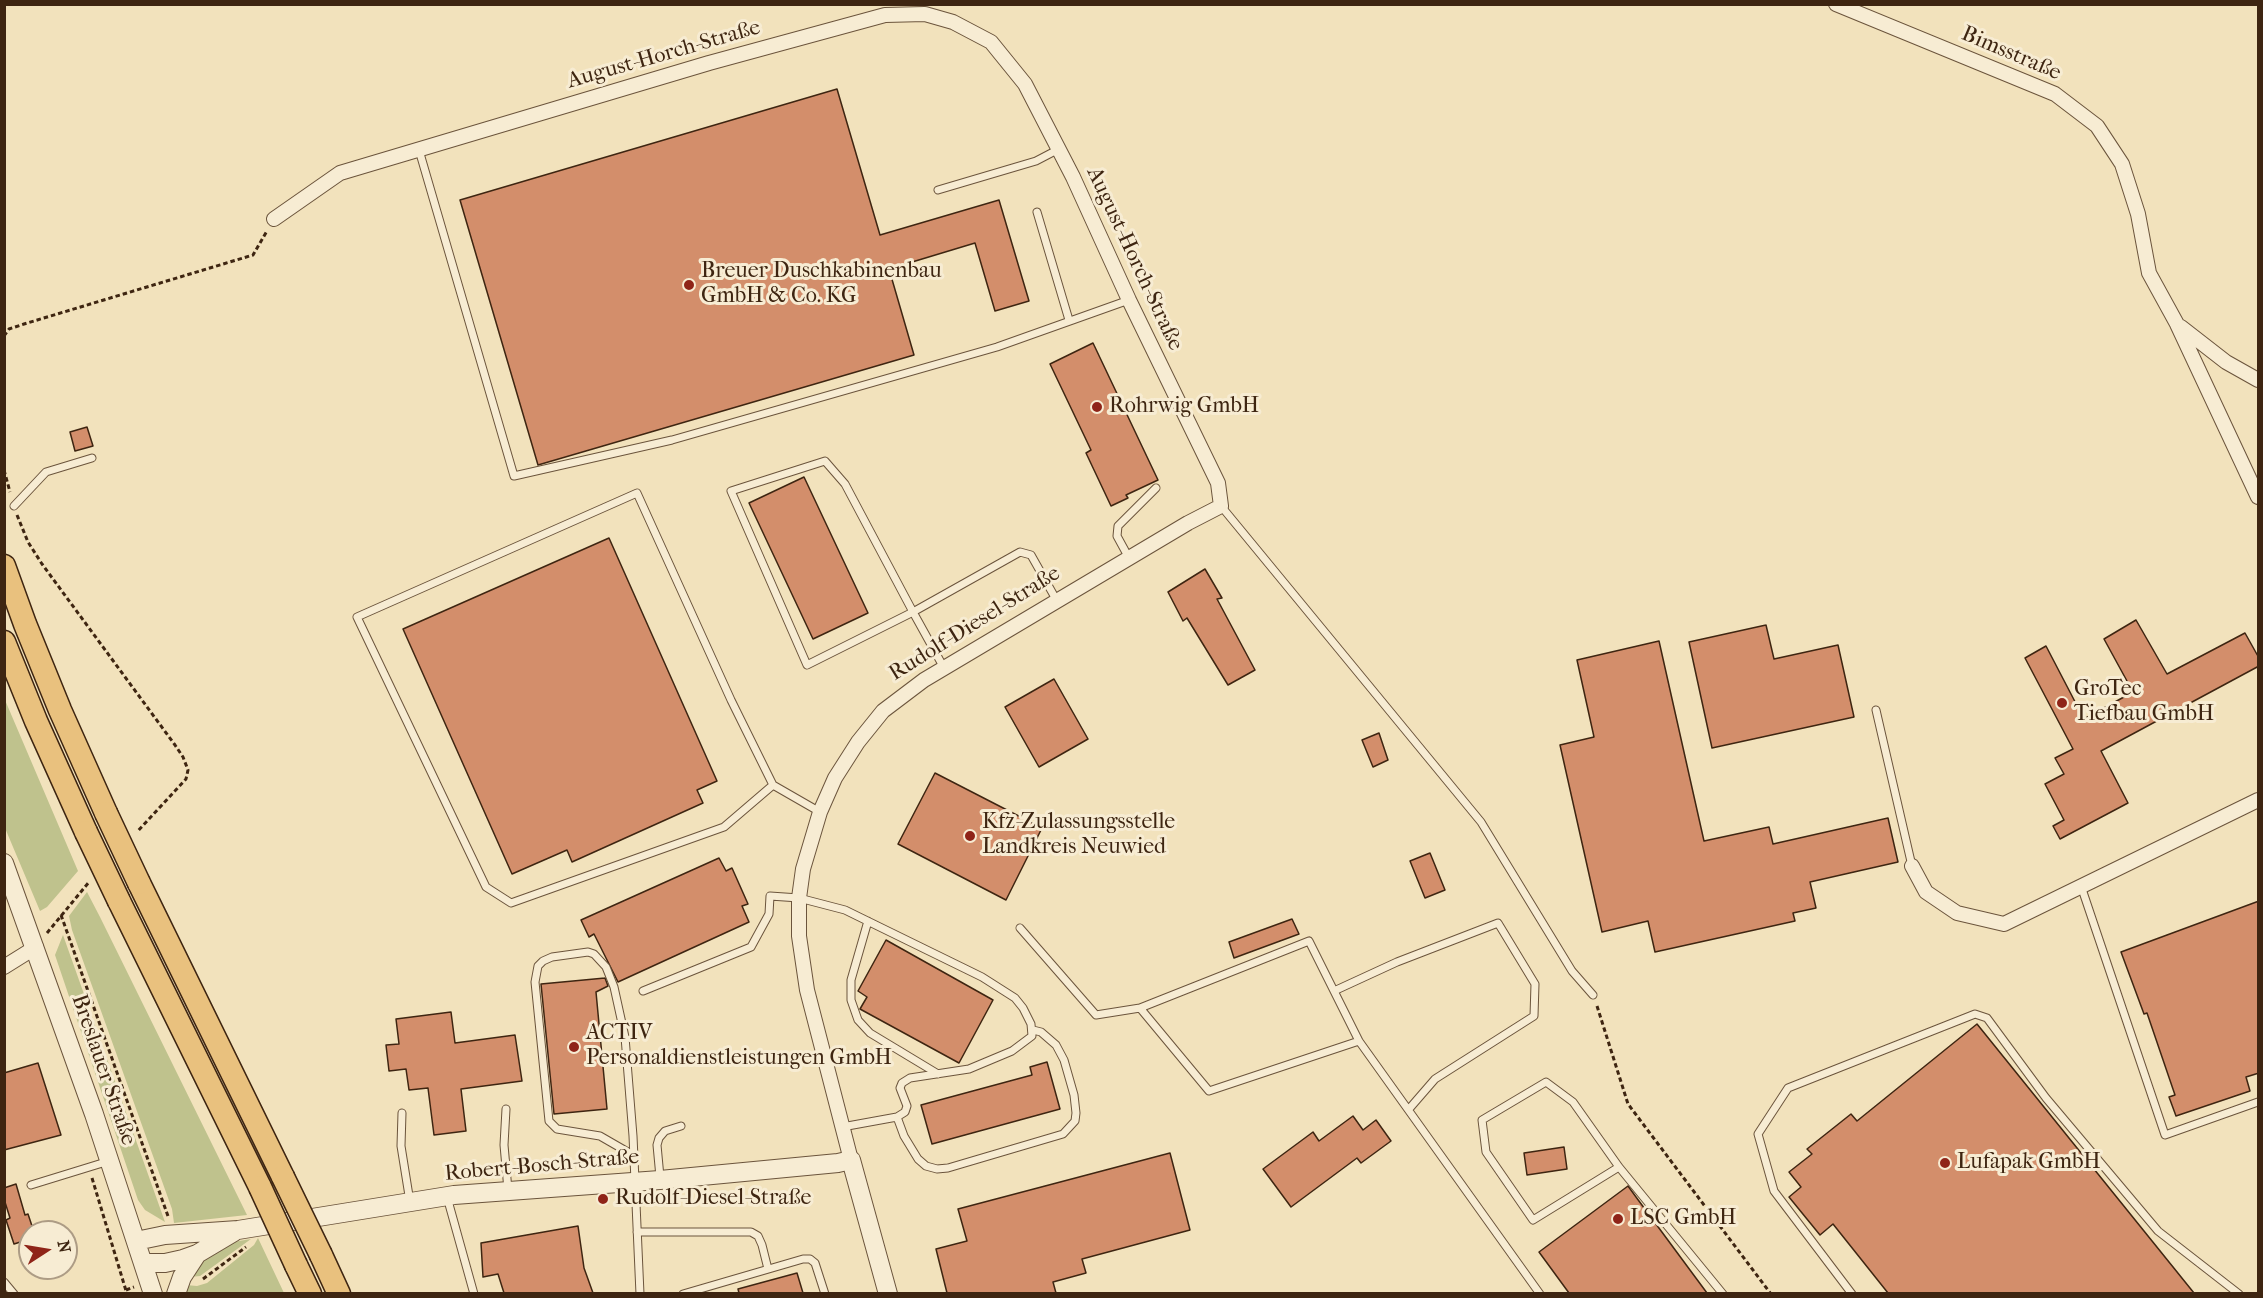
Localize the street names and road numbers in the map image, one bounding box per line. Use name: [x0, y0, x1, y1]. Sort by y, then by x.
street label: August-Horch-Straße: [564, 15, 764, 95]
street label: Bimsstraße: [1957, 21, 2065, 87]
street label: August-Horch-Straße: [1080, 163, 1188, 355]
street label: Rudolf-Diesel-Straße: [885, 561, 1065, 687]
street label: Breslauer Straße: [65, 991, 141, 1149]
street label: Robert-Bosch-Straße: [444, 1144, 640, 1188]

